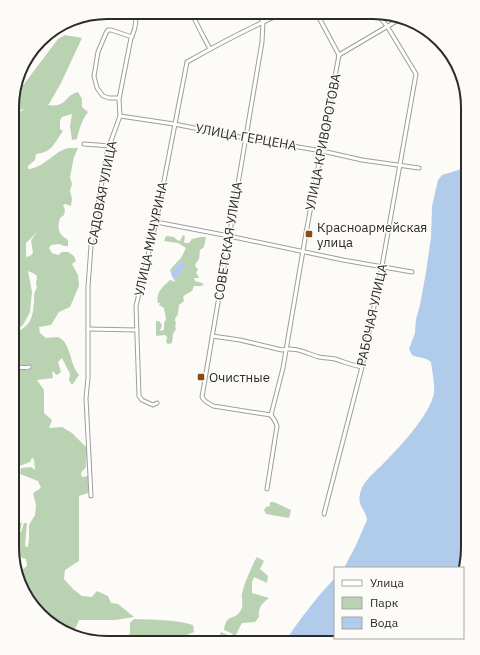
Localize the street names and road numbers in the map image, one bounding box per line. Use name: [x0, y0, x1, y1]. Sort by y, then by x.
street label: УЛИЦА КРИВОРОТОВА: [301, 71, 345, 212]
street label: УЛИЦА ГЕРЦЕНА: [194, 120, 299, 154]
street label: САДОВАЯ УЛИЦА: [84, 139, 121, 247]
street label: УЛИЦА МИЧУРИНА: [131, 180, 172, 298]
street label: СОВЕТСКАЯ УЛИЦА: [210, 180, 246, 301]
street label: РАБОЧАЯ УЛИЦА: [353, 262, 391, 368]

